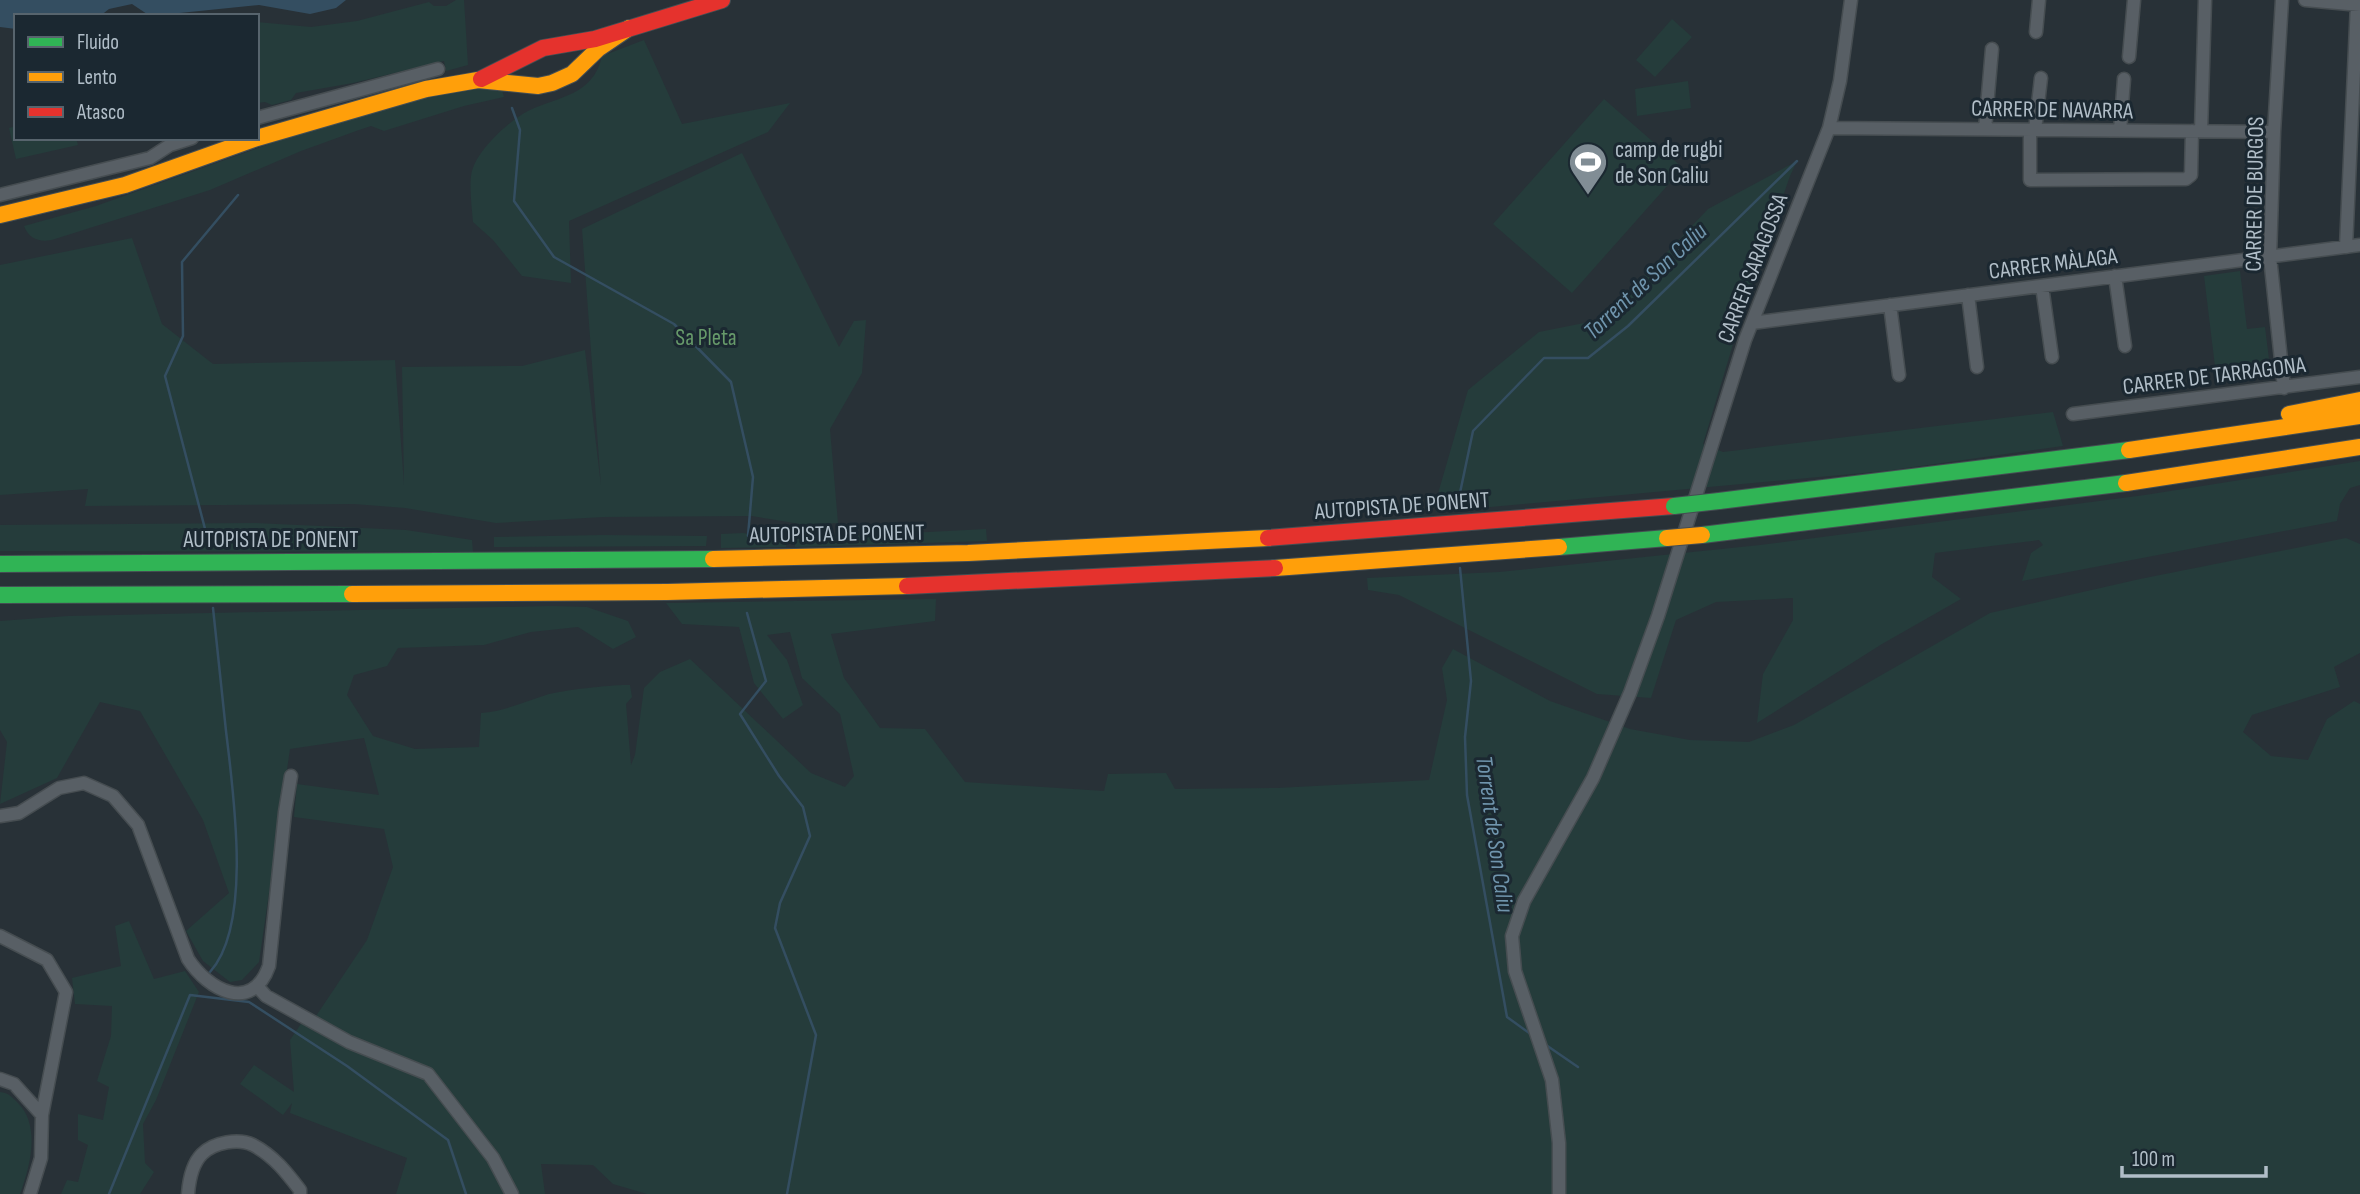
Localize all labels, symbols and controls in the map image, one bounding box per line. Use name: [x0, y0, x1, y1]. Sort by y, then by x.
legend: [14, 14, 259, 140]
text: Fluido: [77, 30, 119, 55]
text: Lento: [77, 65, 117, 90]
street label: CARRER DE NAVARRA: [1971, 95, 2133, 125]
text: Atasco: [76, 100, 125, 125]
street label: CARRER DE BURGOS: [2240, 116, 2270, 272]
place label: camp de rugbi de Son Caliu: [1615, 136, 1722, 190]
sports icon: camp de rugbi de Son Caliu: [1567, 141, 1609, 196]
street label: CARRER SARAGOSSA: [1712, 190, 1794, 347]
water label: Torrent de Son Caliu: [1578, 217, 1713, 346]
street label: CARRER MÀLAGA: [1987, 242, 2119, 286]
park label: Sa Pleta: [675, 324, 737, 352]
street label: CARRER DE TARRAGONA: [2121, 351, 2307, 401]
street label: AUTOPISTA DE PONENT: [1313, 486, 1490, 526]
street label: AUTOPISTA DE PONENT: [748, 518, 925, 550]
street label: AUTOPISTA DE PONENT: [182, 526, 359, 554]
water label: Torrent de Son Caliu: [1469, 754, 1520, 914]
scale bar: [2122, 1134, 2266, 1178]
text: 100 m: [2132, 1147, 2175, 1172]

